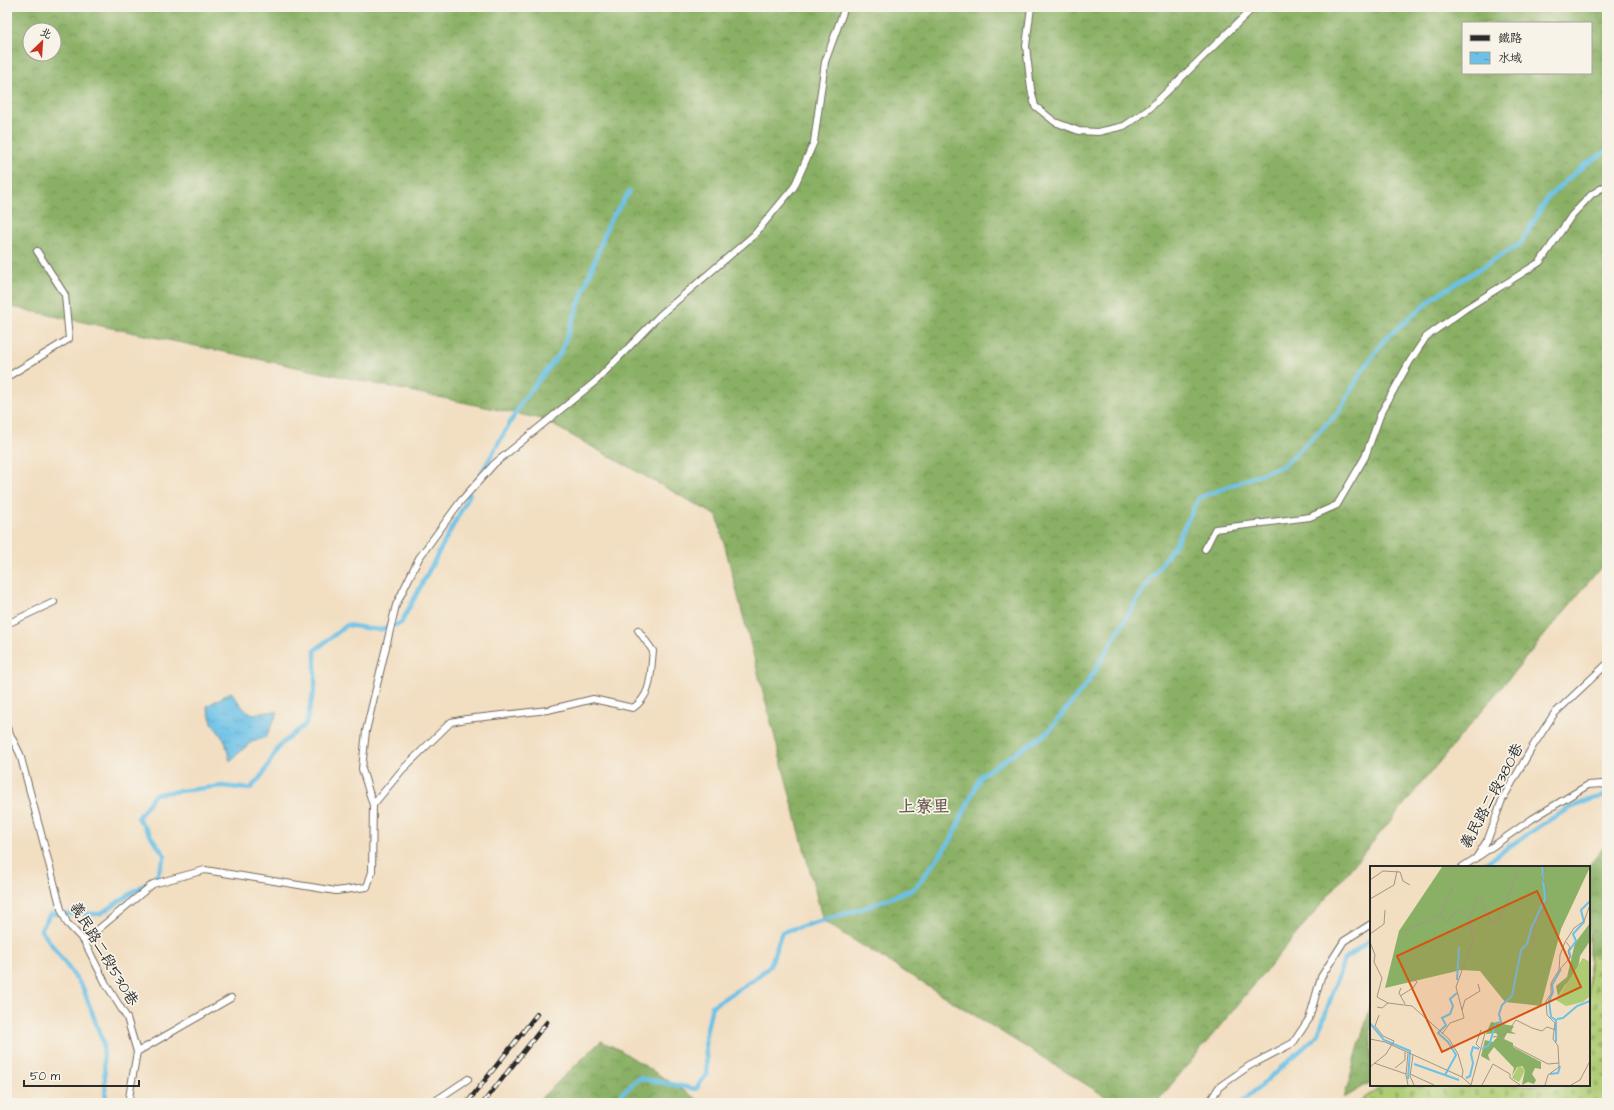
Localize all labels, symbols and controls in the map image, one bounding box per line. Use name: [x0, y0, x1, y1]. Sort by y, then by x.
north arrow: [22, 22, 62, 62]
legend: [1462, 22, 1592, 74]
text: 北: [38, 24, 54, 43]
text: 鐵路: [1498, 30, 1522, 47]
text: 水域: [1498, 50, 1522, 67]
street label: 義民路二段380巷: [1455, 739, 1529, 853]
district label: 上寮里: [899, 795, 950, 819]
inset map: [1370, 866, 1590, 1086]
street label: 義民路二段530巷: [65, 898, 143, 1010]
scale bar: [24, 1062, 139, 1088]
text: 50 m: [30, 1068, 61, 1085]

